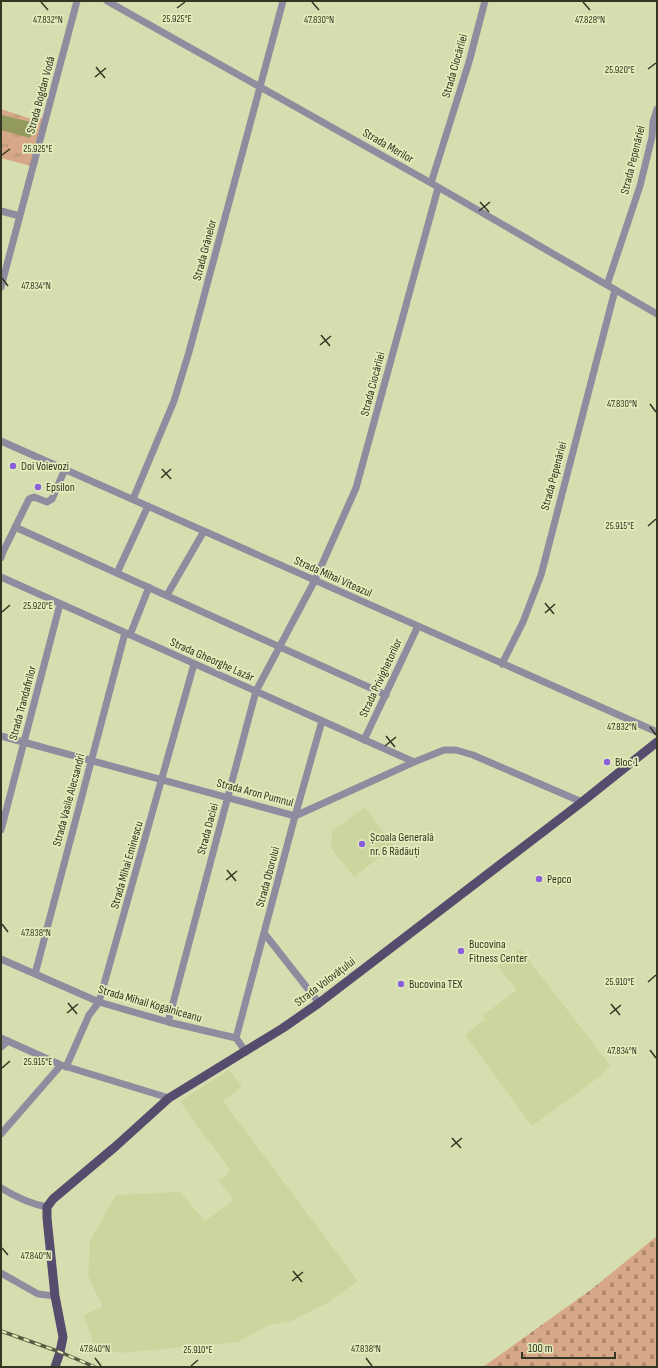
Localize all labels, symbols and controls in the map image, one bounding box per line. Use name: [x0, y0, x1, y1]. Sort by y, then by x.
text: 25.925°E: [162, 13, 192, 25]
text: 47.832°N: [33, 14, 63, 26]
text: 47.830°N: [304, 14, 334, 26]
text: 47.828°N: [575, 14, 605, 26]
street label: Strada Ciocârliei: [439, 32, 471, 100]
street label: Strada Bogdan Vodă: [23, 54, 59, 135]
text: 25.920°E: [605, 64, 635, 76]
street label: Strada Pepenăriei: [617, 124, 649, 196]
street label: Strada Merilor: [360, 125, 417, 167]
text: 25.925°E: [23, 143, 53, 155]
street label: Strada Grânelor: [190, 217, 221, 282]
text: 47.834°N: [21, 280, 51, 292]
street label: Strada Ciocârliei: [357, 350, 389, 418]
text: 47.830°N: [607, 398, 637, 410]
street label: Strada Pepenăriei: [538, 440, 570, 512]
place label: Doi Voievozi: [21, 459, 69, 474]
marker: Doi Voievozi: [8, 461, 18, 471]
place label: Epsilon: [46, 480, 75, 495]
marker: Epsilon: [33, 482, 43, 492]
text: 25.915°E: [606, 520, 634, 532]
street label: Strada Mihai Viteazul: [292, 553, 374, 601]
text: 25.920°E: [23, 600, 53, 612]
street label: Strada Gheorghe Lazăr: [168, 635, 257, 685]
street label: Strada Privighetorilor: [356, 636, 406, 720]
street label: Strada Trandafirilor: [6, 664, 40, 742]
text: 47.832°N: [607, 721, 637, 733]
street label: Strada Vasile Alecsandri: [49, 752, 89, 848]
place label: Bloc 1: [615, 755, 639, 770]
marker: Bloc 1: [602, 757, 612, 767]
street label: Strada Aron Pumnul: [215, 776, 295, 810]
street label: Strada Daciei: [194, 802, 222, 856]
street label: Strada Mihai Eminescu: [107, 819, 147, 911]
place label: Școala Generală nr. 6 Rădăuți: [370, 830, 434, 859]
marker: Școala Generală nr. 6 Rădăuți: [357, 839, 367, 849]
street label: Strada Oborului: [253, 845, 283, 909]
place label: Pepco: [547, 872, 572, 887]
marker: Pepco: [534, 874, 544, 884]
text: 47.838°N: [21, 927, 51, 939]
place label: Bucovina Fitness Center: [469, 937, 528, 966]
marker: Bucovina Fitness Center: [456, 946, 466, 956]
street label: Strada Volovățului: [292, 954, 358, 1010]
text: 25.910°E: [605, 976, 635, 988]
place label: Bucovina TEX: [409, 977, 463, 992]
marker: Bucovina TEX: [396, 979, 406, 989]
street label: Strada Mihail Kogălniceanu: [96, 982, 204, 1026]
text: 47.834°N: [607, 1045, 637, 1057]
text: 25.915°E: [24, 1056, 52, 1068]
text: 47.840°N: [21, 1250, 51, 1262]
scale bar: [522, 1334, 615, 1360]
text: 100 m: [528, 1341, 553, 1356]
text: 47.840°N: [80, 1343, 110, 1355]
text: 47.838°N: [351, 1343, 381, 1355]
text: 25.910°E: [183, 1344, 213, 1356]

